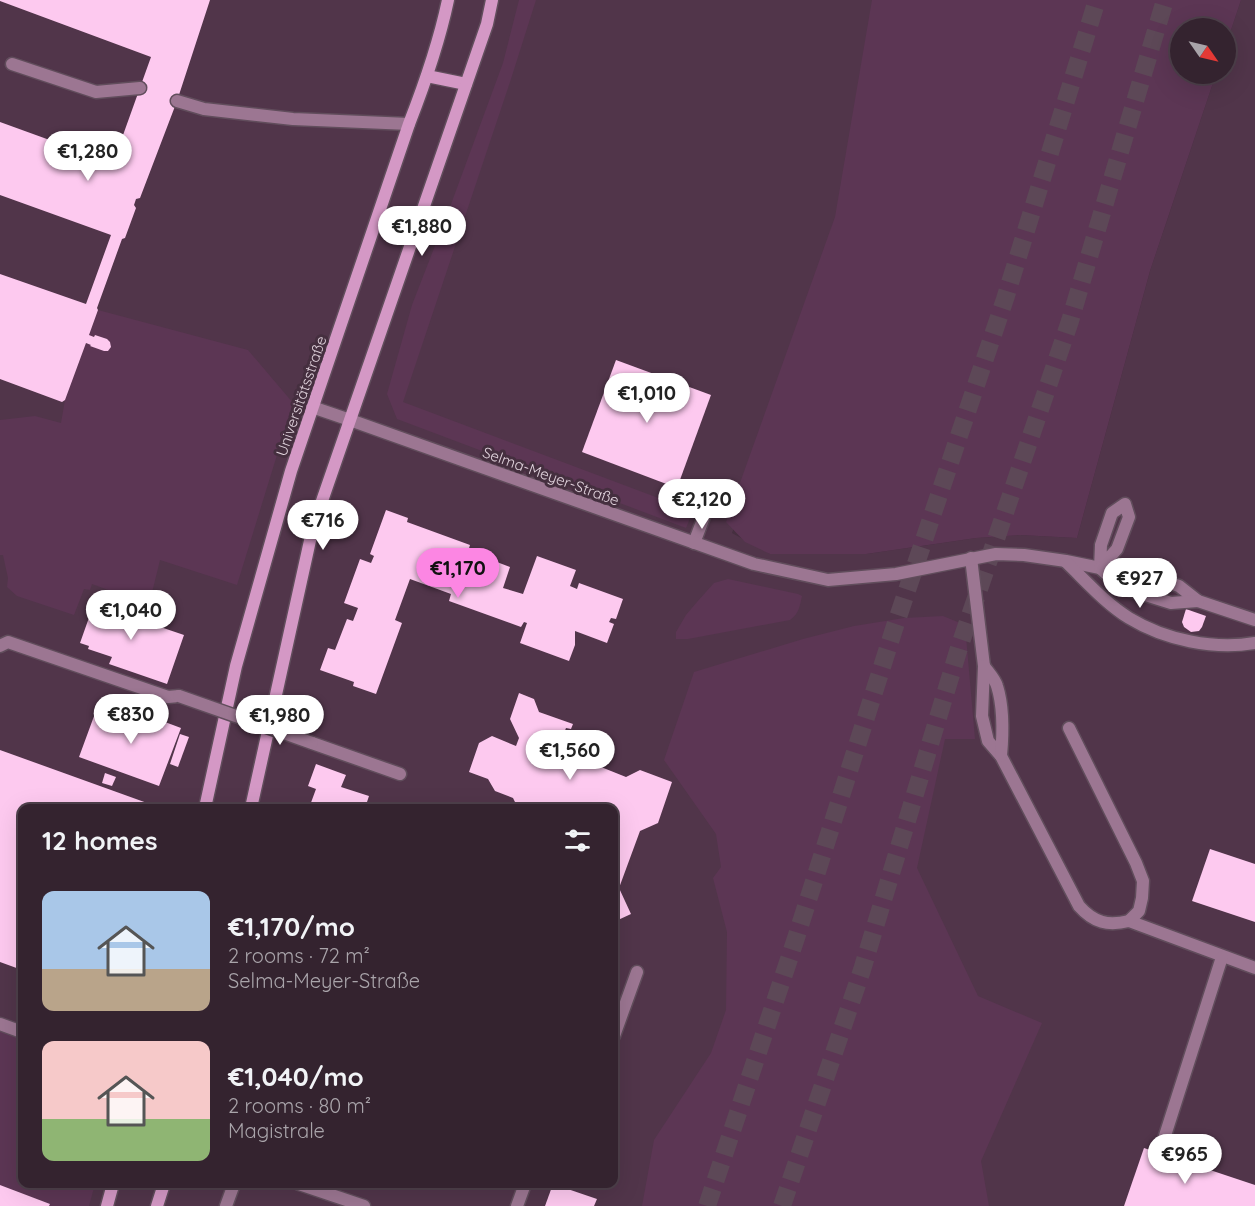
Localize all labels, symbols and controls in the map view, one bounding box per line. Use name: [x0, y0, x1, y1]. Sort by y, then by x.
north arrow: [1170, 18, 1236, 84]
map controls: [1170, 18, 1236, 84]
pin: €1,280: [39, 131, 137, 182]
text: €1,280: [58, 138, 118, 163]
pin: €1,880: [373, 206, 471, 257]
text: €1,880: [392, 213, 452, 238]
street label: Universitätsstraße: [272, 333, 330, 459]
pin: €1,010: [598, 373, 696, 424]
text: €1,010: [618, 380, 676, 405]
street label: Selma-Meyer-Straße: [480, 442, 622, 510]
pin: €2,120: [653, 479, 751, 530]
text: €2,120: [672, 486, 732, 511]
pin: €716: [287, 500, 359, 551]
text: €716: [301, 507, 345, 532]
pin: €1,170: [409, 548, 507, 599]
text: €1,170: [430, 555, 486, 580]
pin: €927: [1104, 558, 1176, 609]
text: €927: [1117, 565, 1163, 590]
pin: €1,040: [82, 590, 180, 641]
text: €1,040: [100, 597, 162, 622]
pin: €830: [95, 694, 167, 745]
pin: €1,980: [231, 695, 329, 746]
text: €830: [108, 701, 154, 726]
text: €1,980: [250, 702, 310, 727]
pin: €1,560: [521, 730, 619, 781]
text: €1,560: [540, 737, 600, 762]
text: 12 homes: [42, 824, 158, 857]
icon: filters: [561, 824, 594, 857]
text: €1,170/mo: [228, 910, 355, 943]
icon: home: [90, 915, 162, 987]
text: 2 rooms · 72 m²: [228, 943, 370, 968]
text: Selma-Meyer-Straße: [228, 968, 420, 993]
text: €1,040/mo: [228, 1060, 364, 1093]
icon: home: [90, 1065, 162, 1137]
text: 2 rooms · 80 m²: [228, 1093, 371, 1118]
text: Magistrale: [228, 1118, 325, 1143]
pin: €965: [1149, 1134, 1221, 1185]
text: €965: [1162, 1141, 1208, 1166]

